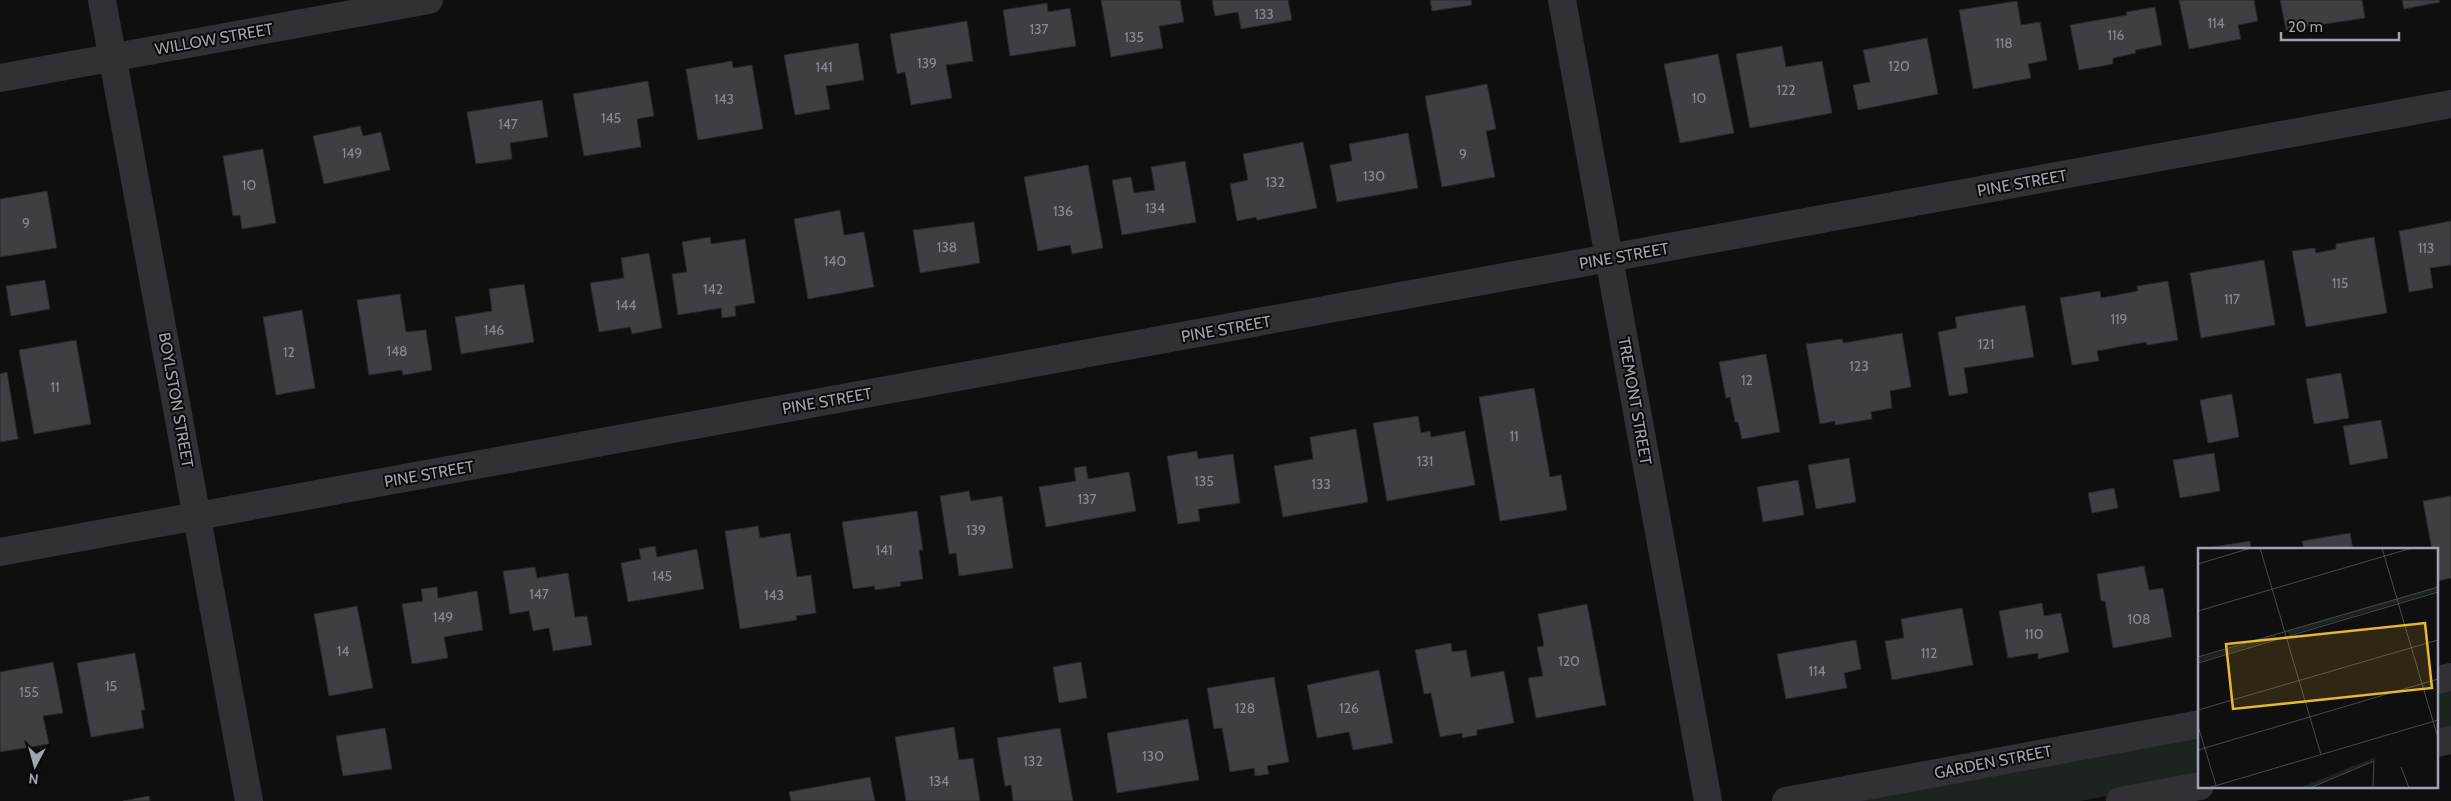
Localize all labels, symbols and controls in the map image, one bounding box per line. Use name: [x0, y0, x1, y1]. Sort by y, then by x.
house number: 133: [1254, 5, 1274, 23]
scale bar: [2281, 10, 2398, 42]
house number: 114: [2207, 14, 2225, 32]
text: 20 m: [2288, 18, 2323, 36]
street label: WILLOW STREET: [153, 19, 275, 59]
house number: 137: [1029, 20, 1049, 38]
house number: 116: [2107, 26, 2125, 44]
house number: 135: [1124, 28, 1144, 46]
house number: 118: [1995, 34, 2013, 52]
house number: 139: [917, 54, 937, 72]
house number: 120: [1888, 57, 1910, 75]
house number: 141: [815, 58, 833, 76]
house number: 122: [1776, 81, 1796, 99]
house number: 10: [1692, 89, 1706, 107]
house number: 143: [714, 90, 734, 108]
house number: 145: [601, 109, 621, 127]
house number: 147: [498, 115, 518, 133]
house number: 149: [342, 144, 362, 162]
house number: 9: [1459, 145, 1467, 163]
street label: PINE STREET: [1976, 166, 2069, 200]
house number: 130: [1363, 167, 1385, 185]
house number: 132: [1265, 173, 1285, 191]
house number: 10: [242, 176, 256, 194]
house number: 134: [1145, 199, 1165, 217]
house number: 136: [1053, 202, 1073, 220]
house number: 9: [22, 214, 30, 232]
house number: 138: [937, 238, 957, 256]
street label: PINE STREET: [1578, 239, 1671, 273]
house number: 113: [2418, 239, 2434, 257]
house number: 140: [824, 252, 846, 270]
house number: 115: [2332, 274, 2348, 292]
house number: 142: [703, 280, 723, 298]
house number: 117: [2224, 290, 2240, 308]
house number: 144: [616, 296, 636, 314]
house number: 119: [2110, 310, 2128, 328]
street label: PINE STREET: [1180, 312, 1273, 346]
house number: 146: [484, 321, 504, 339]
street label: BOYLSTON STREET: [155, 331, 197, 470]
house number: 121: [1978, 335, 1994, 353]
street label: TREMONT STREET: [1614, 336, 1656, 467]
house number: 148: [386, 342, 408, 360]
house number: 12: [283, 343, 295, 361]
house number: 123: [1849, 357, 1869, 375]
house number: 12: [1741, 371, 1753, 389]
house number: 11: [50, 378, 60, 396]
street label: PINE STREET: [781, 384, 874, 418]
house number: 11: [1509, 427, 1519, 445]
house number: 131: [1417, 452, 1433, 470]
street label: PINE STREET: [383, 457, 476, 491]
house number: 135: [1194, 472, 1214, 490]
house number: 133: [1311, 475, 1331, 493]
house number: 137: [1077, 490, 1097, 508]
house number: 139: [966, 521, 986, 539]
house number: 141: [875, 541, 893, 559]
inset map: [2198, 548, 2438, 788]
house number: 145: [652, 567, 672, 585]
house number: 147: [529, 585, 549, 603]
house number: 143: [764, 586, 784, 604]
house number: 149: [433, 608, 453, 626]
house number: 108: [2128, 610, 2150, 628]
house number: 110: [2025, 625, 2044, 643]
house number: 14: [337, 642, 349, 660]
house number: 112: [1921, 644, 1937, 662]
house number: 120: [1558, 652, 1580, 670]
house number: 114: [1808, 662, 1826, 680]
house number: 15: [105, 677, 117, 695]
house number: 155: [19, 683, 39, 701]
house number: 128: [1235, 699, 1255, 717]
house number: 126: [1339, 699, 1359, 717]
north arrow: [10, 741, 60, 791]
street label: GARDEN STREET: [1933, 741, 2054, 783]
house number: 130: [1142, 747, 1164, 765]
house number: 132: [1023, 752, 1043, 770]
text: N: [28, 769, 40, 788]
house number: 134: [929, 772, 949, 790]

